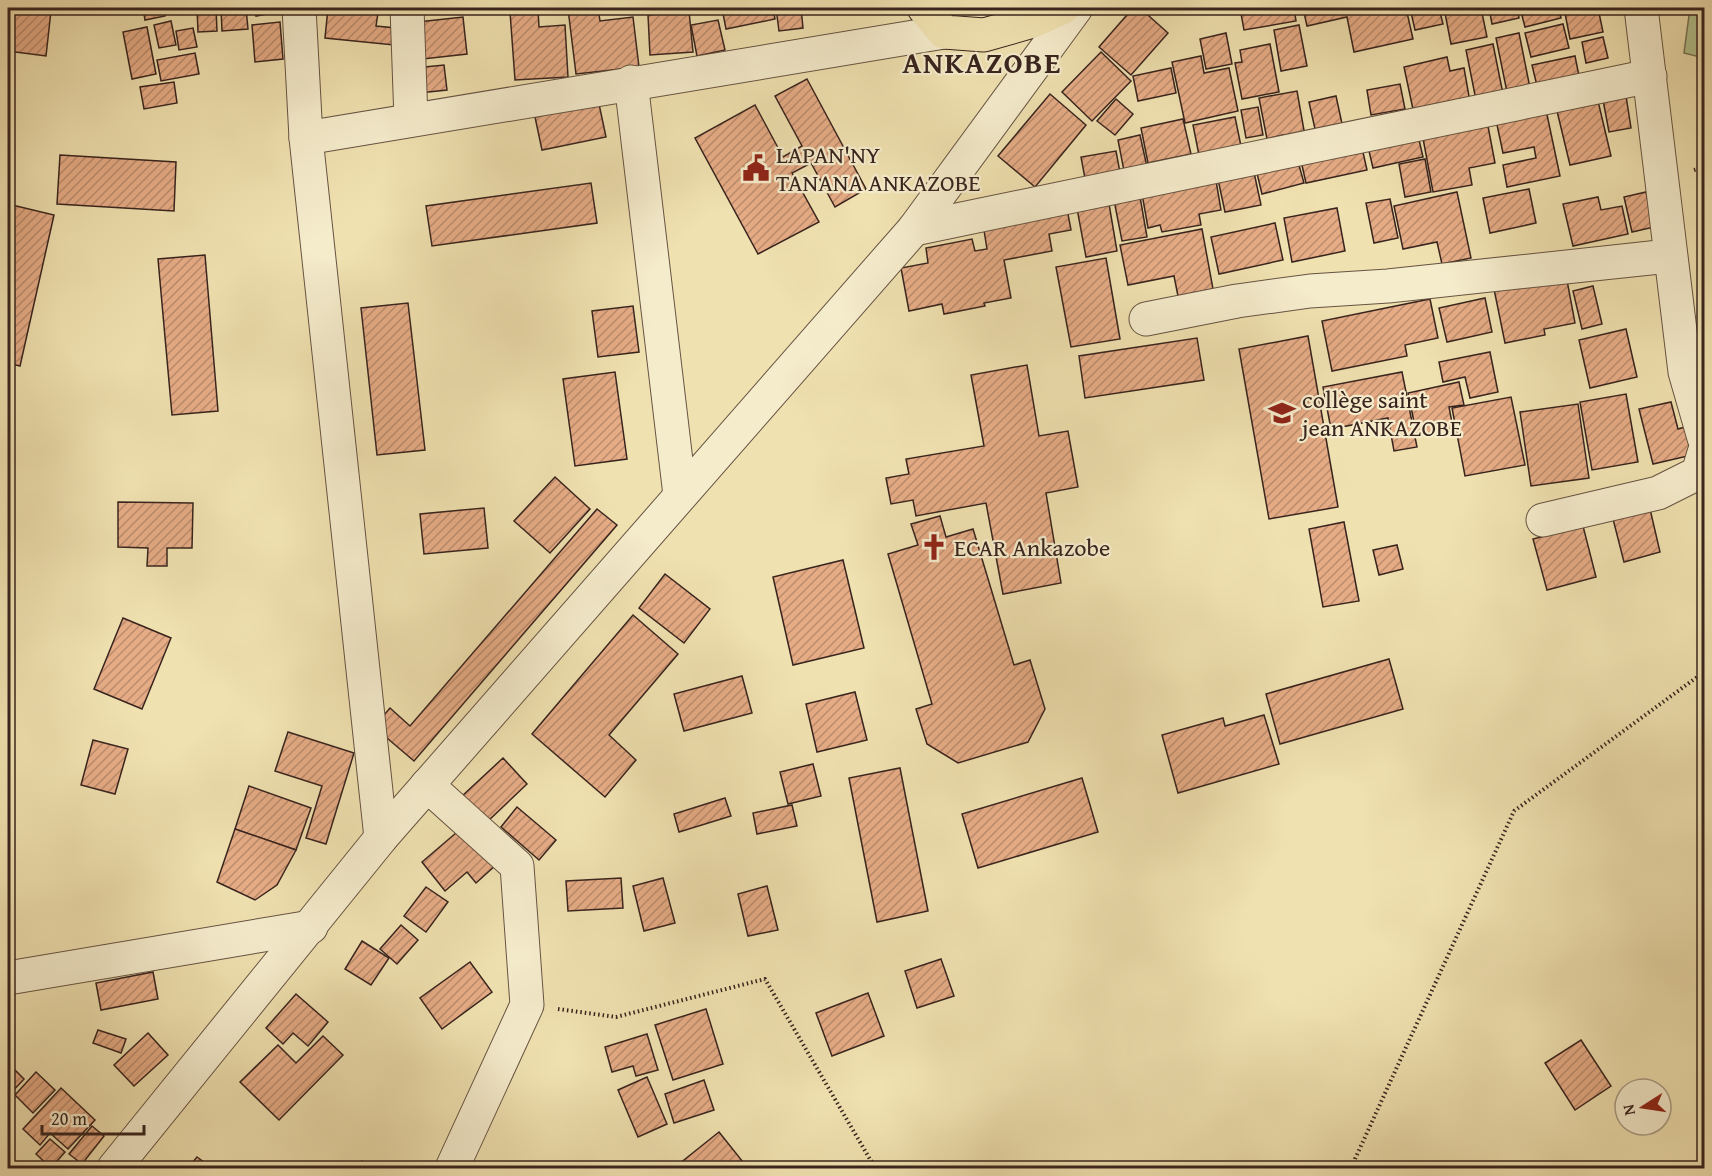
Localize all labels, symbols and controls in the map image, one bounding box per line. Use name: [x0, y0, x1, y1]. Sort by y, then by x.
district label: ANKAZOBE: [902, 40, 1062, 84]
place label: LAPAN'NY TANANA ANKAZOBE: [776, 137, 980, 200]
public building icon: LAPAN'NY TANANA ANKAZOBE: [741, 153, 771, 183]
place label: collège saint jean ANKAZOBE: [1299, 382, 1462, 445]
school or university icon: collège saint jean ANKAZOBE: [1267, 398, 1297, 428]
place label: ECAR Ankazobe: [954, 530, 1110, 565]
church icon: ECAR Ankazobe: [919, 532, 949, 562]
north arrow: [1613, 1077, 1673, 1137]
scale bar: [42, 1098, 144, 1136]
text: N: [1615, 1102, 1641, 1118]
text: 20 m: [51, 1105, 87, 1132]

